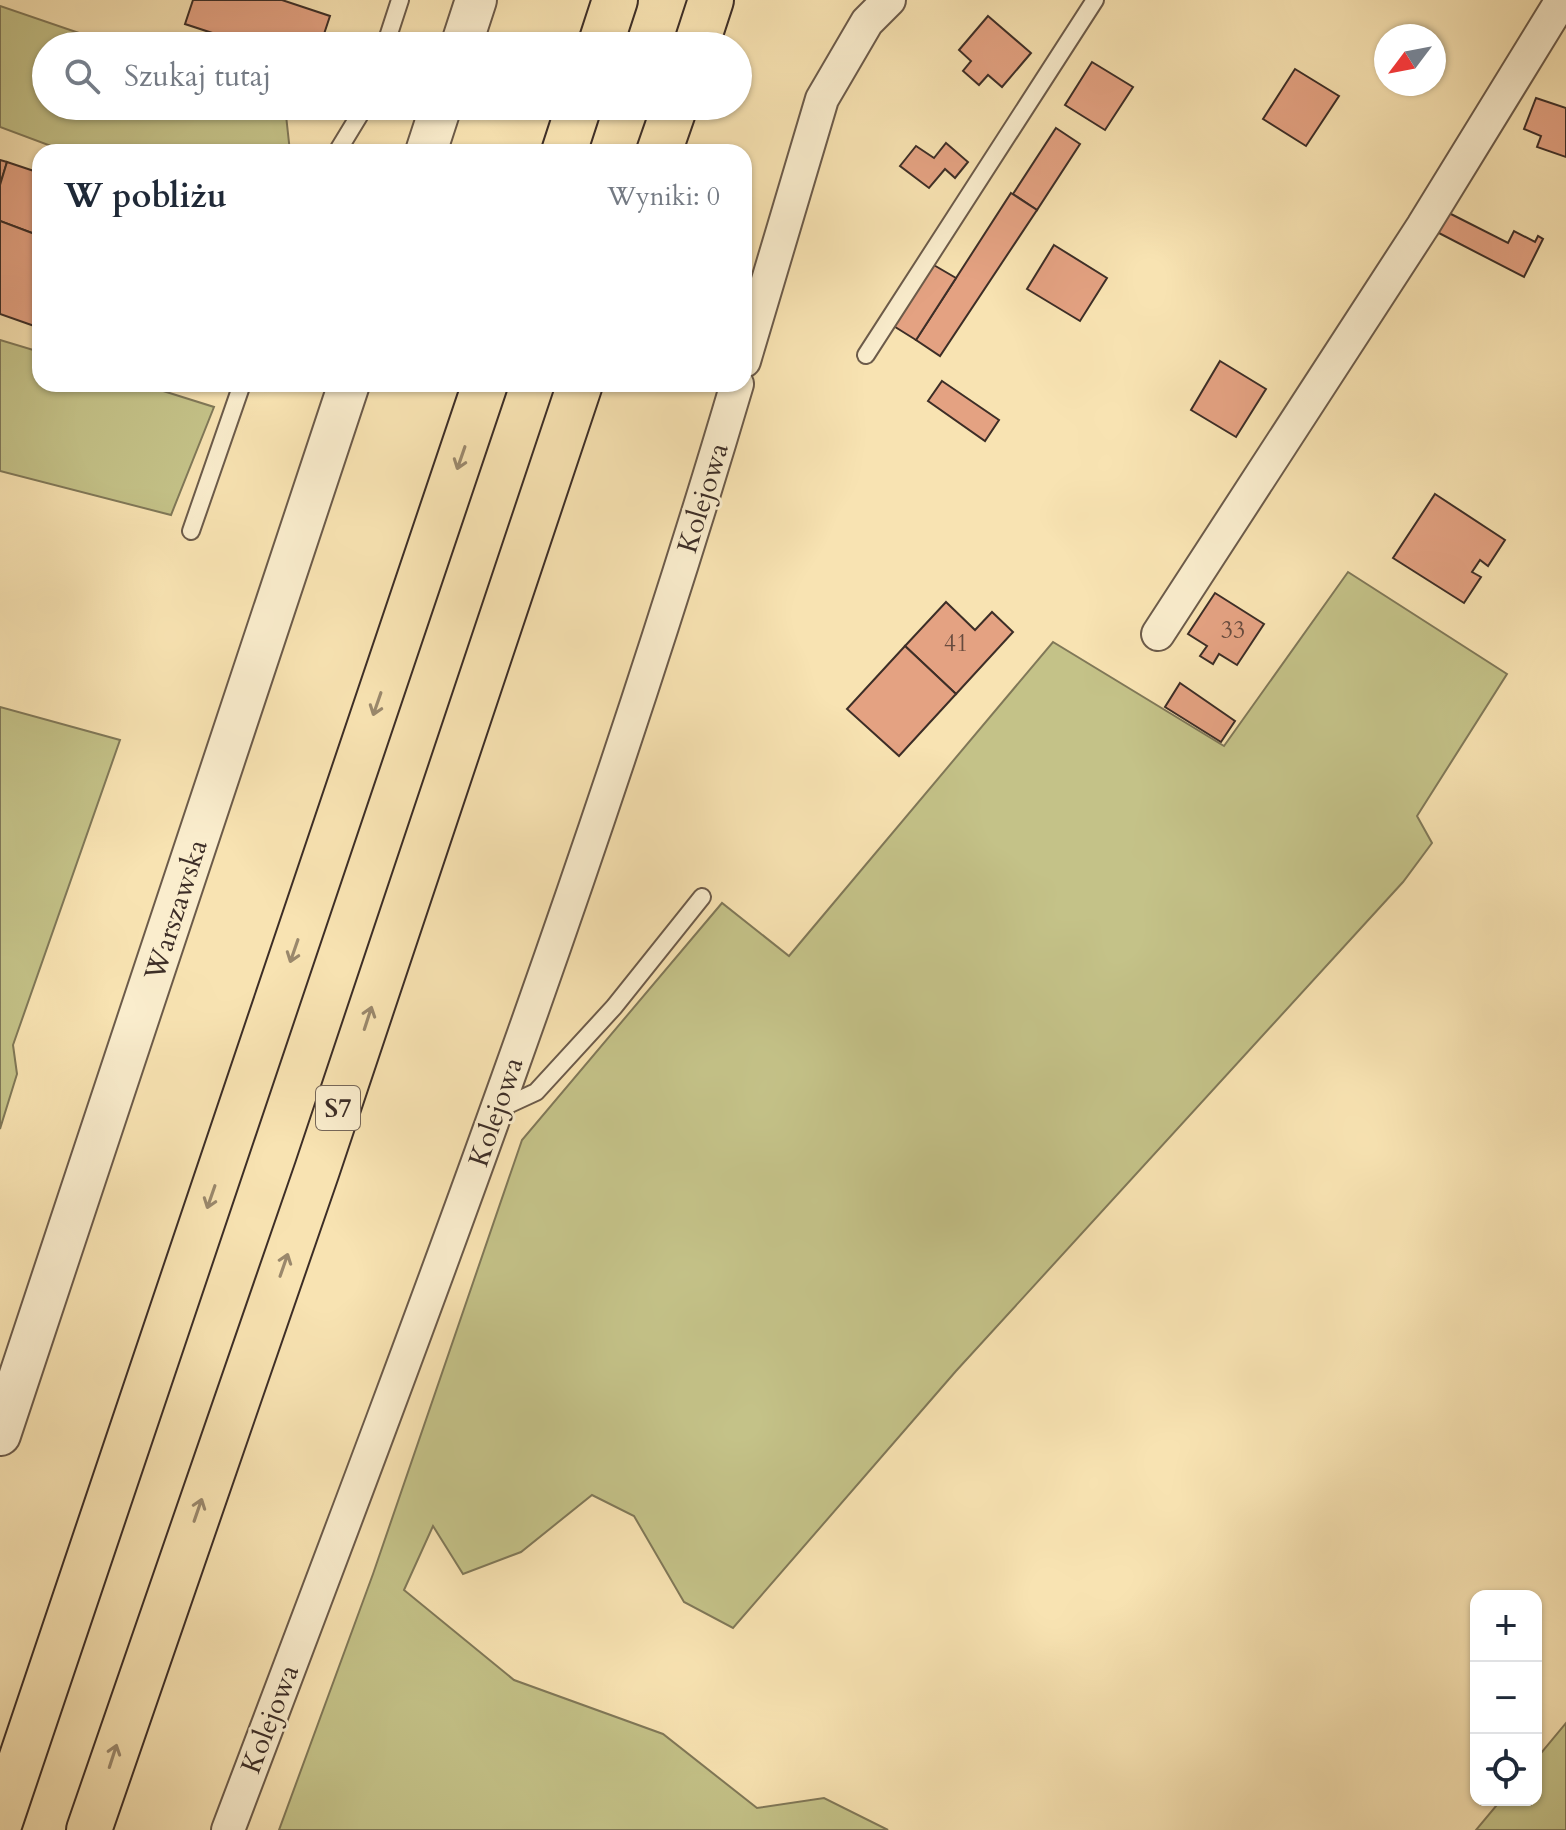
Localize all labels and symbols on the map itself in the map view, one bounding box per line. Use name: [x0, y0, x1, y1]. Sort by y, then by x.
north arrow: [1374, 24, 1446, 96]
street label: Kolejowa: [668, 438, 738, 558]
one-way arrow: [452, 445, 467, 470]
house number: 33: [1221, 614, 1245, 647]
house number: 41: [944, 627, 968, 660]
one-way arrow: [369, 692, 384, 717]
street label: Warszawska: [135, 835, 217, 986]
one-way arrow: [286, 938, 301, 963]
one-way arrow: [361, 1006, 376, 1031]
street label: Kolejowa: [460, 1052, 532, 1172]
road number: S7: [316, 1086, 360, 1130]
one-way arrow: [203, 1184, 218, 1209]
one-way arrow: [278, 1253, 293, 1278]
one-way arrow: [192, 1498, 207, 1523]
street label: Kolejowa: [232, 1659, 308, 1779]
one-way arrow: [107, 1744, 122, 1769]

